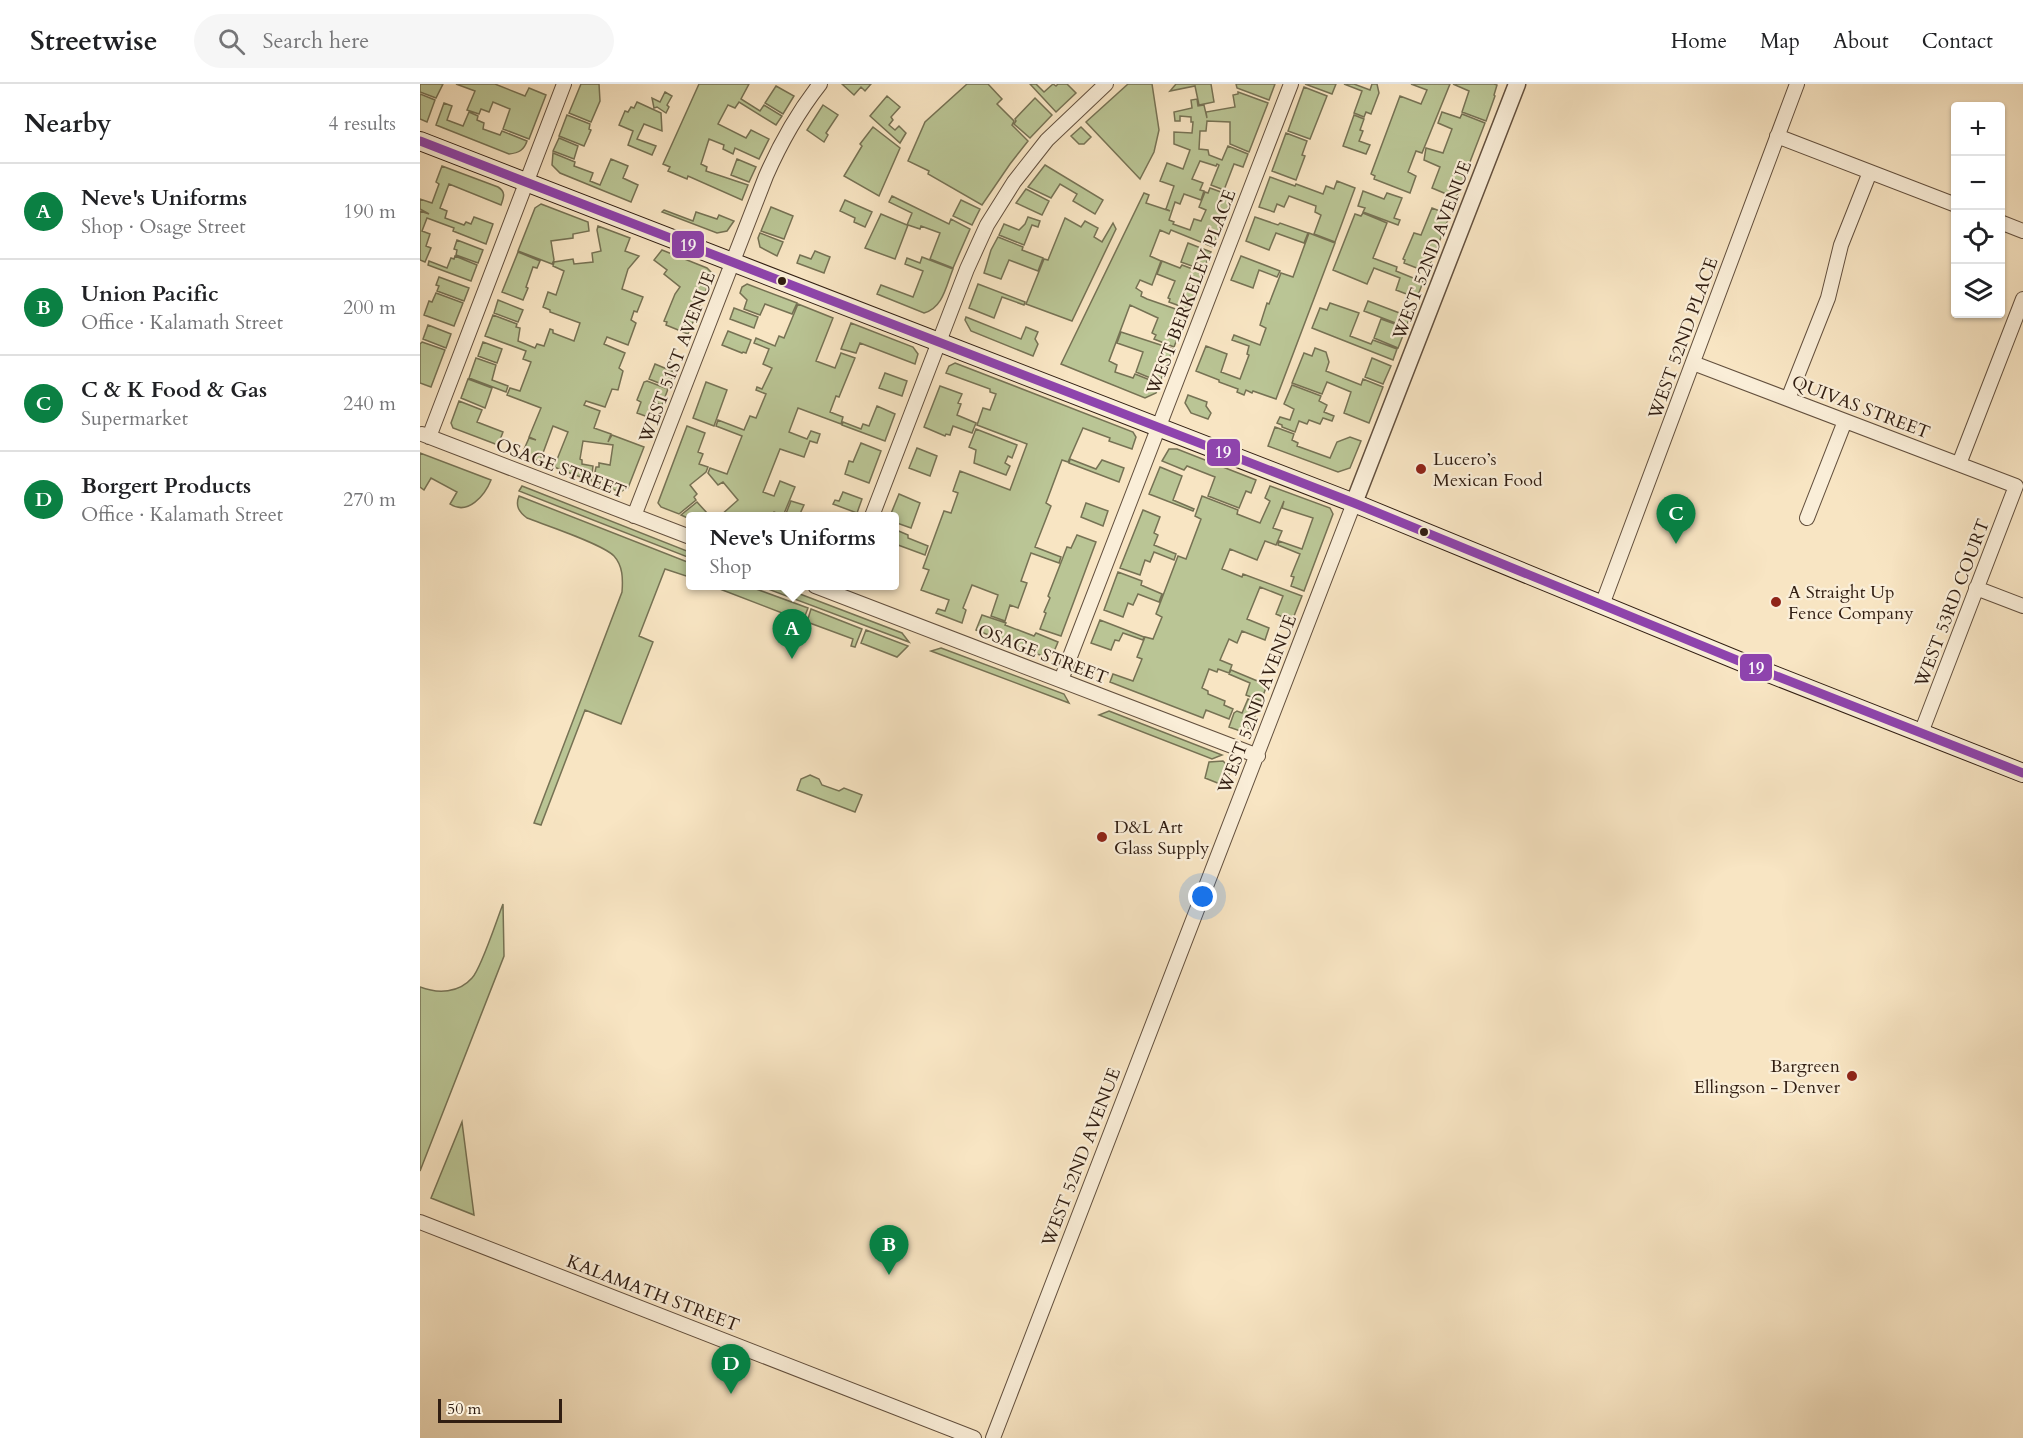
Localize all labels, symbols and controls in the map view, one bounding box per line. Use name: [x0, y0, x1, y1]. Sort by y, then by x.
search box: [194, 14, 614, 68]
text: Streetwise: [30, 22, 158, 60]
icon: search: [215, 25, 248, 58]
text: Search here: [263, 26, 369, 56]
text: Home: [1671, 27, 1727, 56]
text: Map: [1760, 27, 1800, 56]
text: About: [1833, 27, 1889, 56]
text: Contact: [1922, 27, 1993, 56]
map controls: [1951, 102, 2005, 318]
button: +: [1951, 102, 2005, 156]
text: Nearby: [24, 106, 112, 141]
text: 4 results: [328, 110, 396, 137]
button: −: [1951, 156, 2005, 210]
street label: WEST 52ND AVENUE: [1386, 157, 1478, 344]
text: Neve's Uniforms: [81, 183, 247, 213]
street label: WEST BERKELEY PLACE: [1140, 186, 1242, 399]
text: A: [36, 198, 51, 225]
text: 190 m: [343, 198, 396, 225]
button: locate: [1951, 210, 2005, 264]
text: Shop · Osage Street: [81, 213, 246, 240]
line badge: 19: [671, 230, 705, 259]
text: 19: [680, 235, 696, 257]
street label: WEST 52ND PLACE: [1642, 254, 1724, 424]
button: layers: [1951, 264, 2005, 318]
street label: WEST 51ST AVENUE: [633, 268, 722, 447]
unlabelled marker: [776, 275, 788, 287]
text: Union Pacific: [81, 279, 219, 309]
text: B: [36, 294, 51, 321]
text: 200 m: [343, 294, 396, 321]
text: Office · Kalamath Street: [81, 309, 283, 336]
street label: QUIVAS STREET: [1788, 370, 1934, 445]
text: C & K Food & Gas: [81, 375, 267, 405]
text: C: [36, 390, 51, 417]
text: 240 m: [343, 390, 396, 417]
text: Supermarket: [81, 405, 188, 432]
street label: OSAGE STREET: [492, 432, 630, 505]
line badge: 19: [1206, 438, 1241, 467]
text: 19: [1215, 442, 1231, 464]
place label: Lucero’s Mexican Food: [1433, 447, 1543, 493]
marker: Lucero’s Mexican Food: [1414, 462, 1428, 476]
text: Borgert Products: [81, 471, 251, 501]
text: D: [35, 486, 52, 513]
text: 270 m: [343, 486, 396, 513]
pin: C: [1656, 494, 1696, 544]
text: Office · Kalamath Street: [81, 501, 283, 528]
popup: [686, 512, 899, 590]
street label: WEST 53RD COURT: [1909, 516, 1996, 692]
text: Neve's Uniforms: [709, 523, 876, 553]
unlabelled marker: [1418, 526, 1430, 538]
text: Shop: [709, 553, 752, 580]
place label: A Straight Up Fence Company: [1788, 580, 1914, 626]
marker: A Straight Up Fence Company: [1769, 595, 1783, 609]
pin: A: [772, 610, 812, 659]
street label: WEST 52ND AVENUE: [1211, 611, 1303, 798]
street label: OSAGE STREET: [974, 618, 1112, 691]
line badge: 19: [1739, 653, 1773, 682]
text: 19: [1748, 658, 1764, 680]
place label: D&L Art Glass Supply: [1114, 815, 1210, 861]
marker: D&L Art Glass Supply: [1095, 830, 1109, 844]
your location: [1188, 882, 1217, 911]
place label: Bargreen Ellingson - Denver: [1694, 1054, 1841, 1100]
street label: WEST 52ND AVENUE: [1035, 1064, 1127, 1251]
marker: Bargreen Ellingson - Denver: [1845, 1069, 1859, 1083]
pin: B: [870, 1226, 908, 1275]
street label: KALAMATH STREET: [563, 1249, 743, 1338]
pin: D: [712, 1344, 750, 1394]
scale bar: [438, 1396, 562, 1424]
text: 50 m: [447, 1398, 481, 1420]

